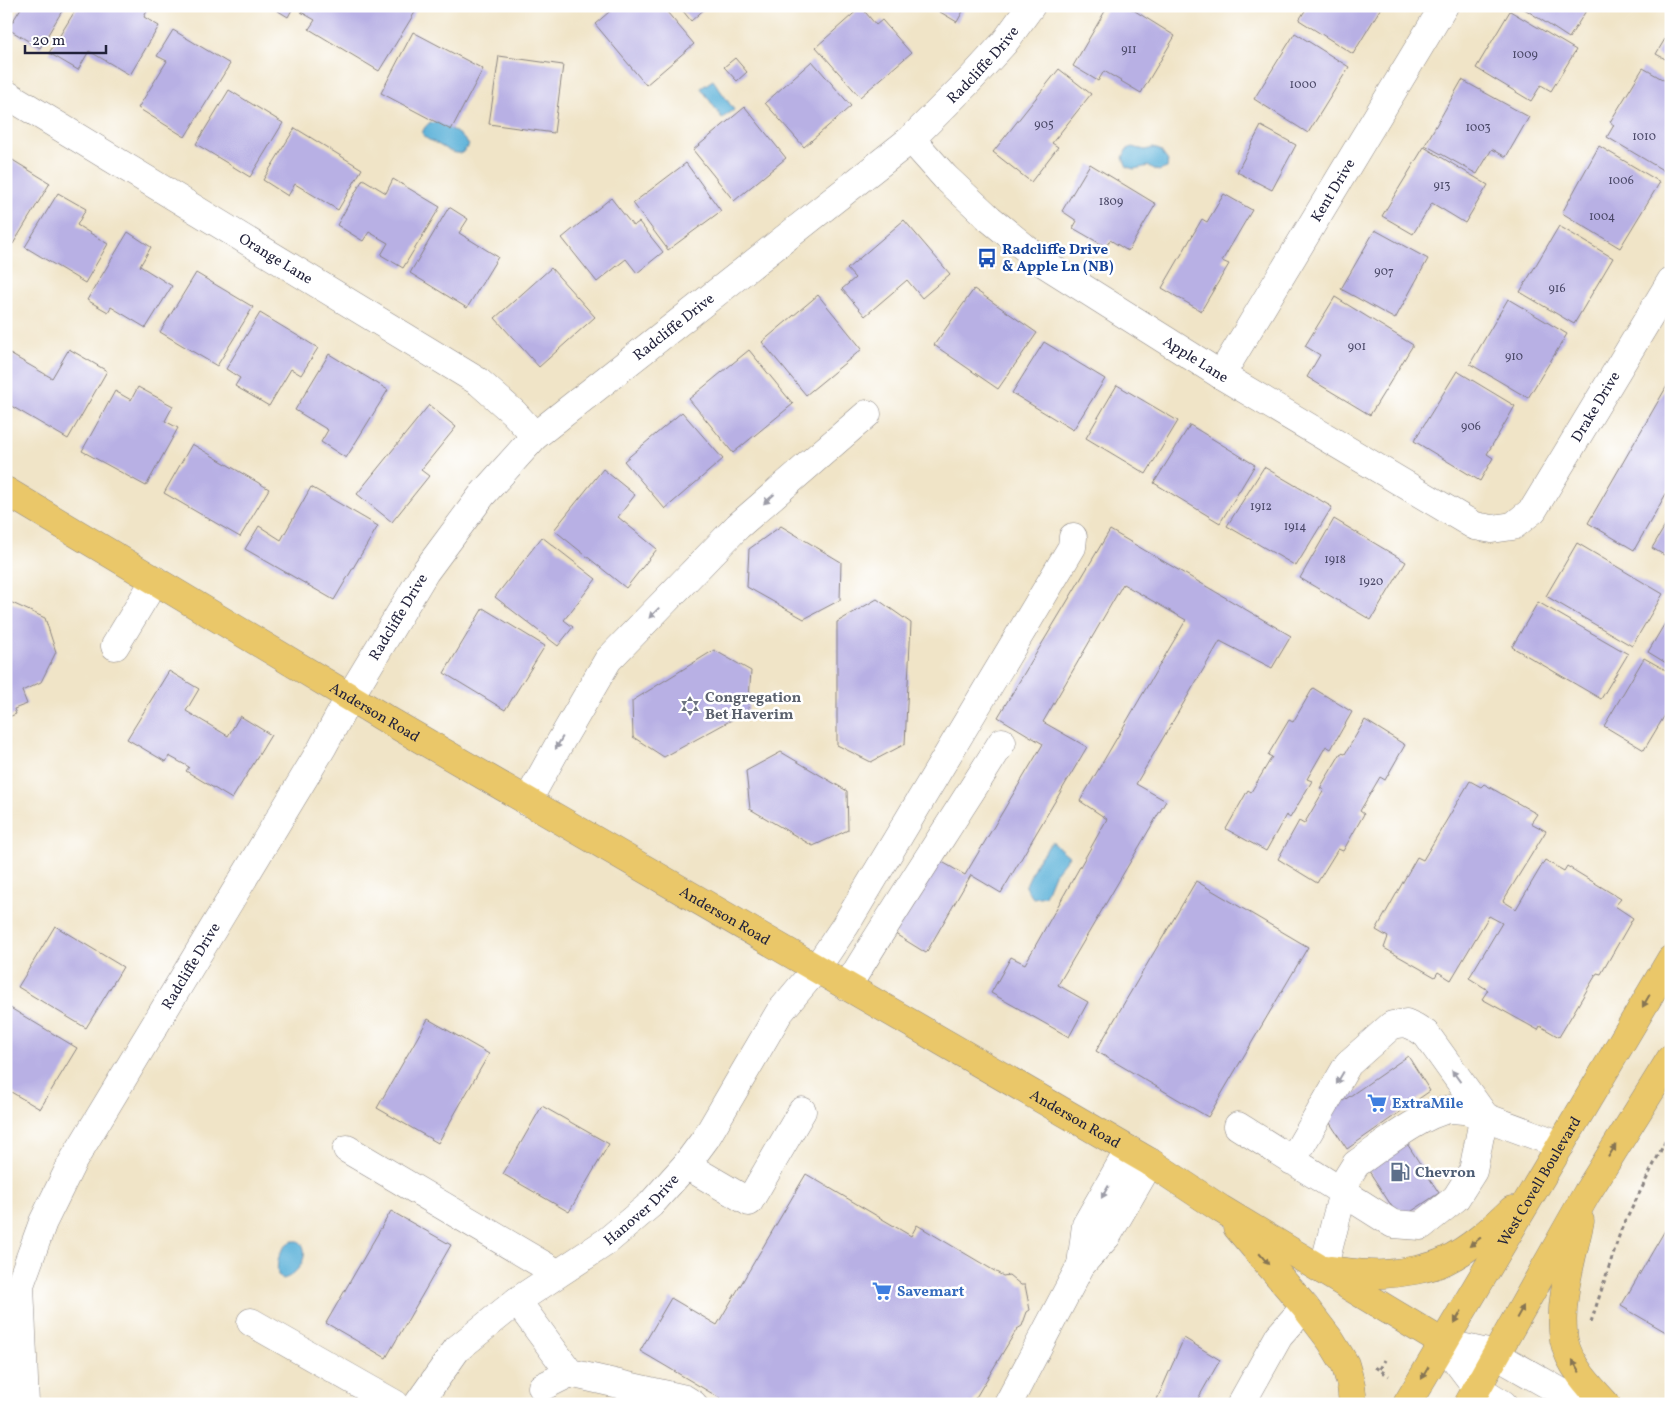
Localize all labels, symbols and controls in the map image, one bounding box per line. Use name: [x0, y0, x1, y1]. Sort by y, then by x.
scale bar: [25, 22, 106, 54]
street label: Radcliffe Drive: [943, 22, 1025, 109]
text: 20 m: [32, 31, 65, 52]
house number: 911: [1121, 42, 1137, 58]
house number: 1009: [1512, 47, 1538, 63]
house number: 1000: [1290, 77, 1316, 93]
house number: 905: [1034, 117, 1054, 133]
house number: 1003: [1465, 120, 1491, 136]
house number: 1010: [1632, 129, 1656, 145]
street label: Kent Drive: [1307, 155, 1361, 227]
house number: 1006: [1608, 173, 1634, 189]
house number: 913: [1433, 178, 1451, 194]
house number: 1809: [1099, 194, 1123, 210]
house number: 1004: [1589, 209, 1615, 225]
street label: Orange Lane: [234, 229, 316, 290]
place label: Radcliffe Drive & Apple Ln (NB): [1002, 240, 1114, 278]
bus stop icon: Radcliffe Drive & Apple Ln (NB): [976, 247, 998, 269]
house number: 907: [1374, 264, 1394, 280]
house number: 916: [1549, 281, 1565, 297]
street label: Radcliffe Drive: [629, 289, 720, 366]
street label: Apple Lane: [1158, 332, 1232, 389]
house number: 901: [1348, 339, 1366, 355]
house number: 910: [1505, 349, 1523, 365]
street label: Drake Drive: [1567, 368, 1626, 447]
house number: 906: [1461, 419, 1481, 435]
one-way arrow: [764, 493, 776, 505]
house number: 1912: [1250, 499, 1272, 515]
house number: 1914: [1284, 519, 1306, 535]
house number: 1918: [1324, 552, 1346, 568]
street label: Radcliffe Drive: [365, 570, 434, 665]
house number: 1920: [1359, 574, 1383, 590]
one-way arrow: [648, 607, 660, 619]
street label: Anderson Road: [325, 678, 423, 748]
place label: Congregation Bet Haverim: [705, 688, 801, 726]
synagogue icon: Congregation Bet Haverim: [679, 695, 701, 717]
one-way arrow: [555, 736, 563, 751]
street label: Anderson Road: [675, 882, 773, 951]
street label: Radcliffe Drive: [158, 919, 226, 1014]
one-way arrow: [1642, 993, 1650, 1008]
one-way arrow: [1451, 1069, 1461, 1083]
one-way arrow: [1336, 1071, 1345, 1084]
street label: Anderson Road: [1025, 1085, 1124, 1155]
supermarket icon: ExtraMile: [1366, 1092, 1388, 1114]
place label: ExtraMile: [1392, 1094, 1464, 1115]
street label: West Covell Boulevard: [1494, 1113, 1587, 1251]
one-way arrow: [1608, 1145, 1617, 1158]
fuel station icon: Chevron: [1389, 1161, 1411, 1183]
place label: Chevron: [1415, 1163, 1476, 1184]
street label: Hanover Drive: [600, 1170, 685, 1251]
one-way arrow: [1101, 1185, 1109, 1200]
one-way arrow: [1468, 1237, 1482, 1247]
one-way arrow: [1259, 1253, 1270, 1266]
supermarket icon: Savemart: [871, 1280, 893, 1302]
place label: Savemart: [897, 1282, 965, 1303]
one-way arrow: [1515, 1305, 1524, 1319]
one-way arrow: [1453, 1311, 1462, 1324]
one-way arrow: [1571, 1360, 1580, 1373]
one-way arrow: [1421, 1366, 1429, 1381]

